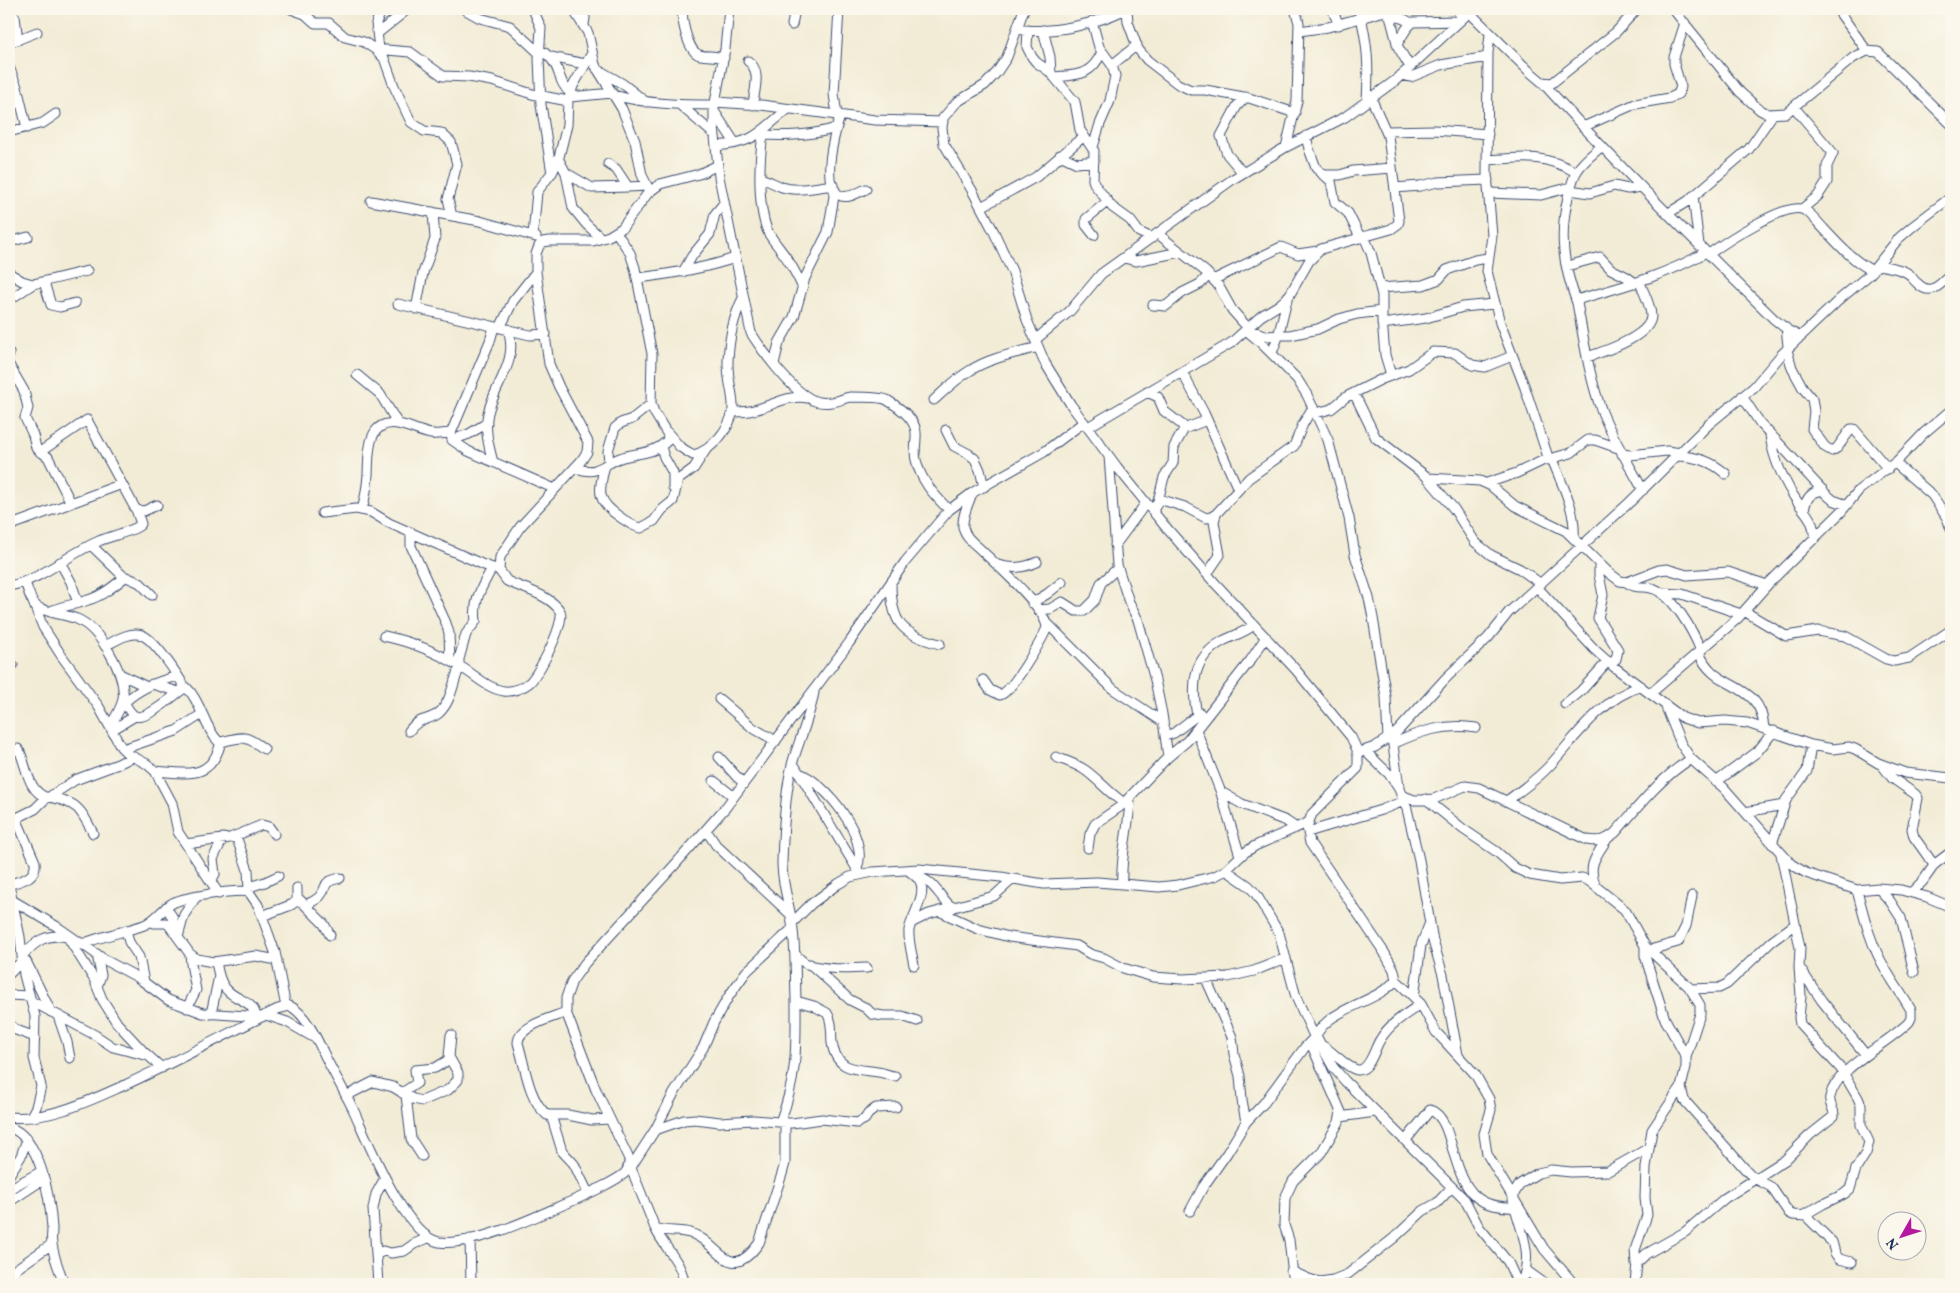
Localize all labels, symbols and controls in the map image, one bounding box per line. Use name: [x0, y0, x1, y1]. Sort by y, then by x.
north arrow: [1878, 1210, 1928, 1260]
text: N: [1882, 1233, 1904, 1253]

